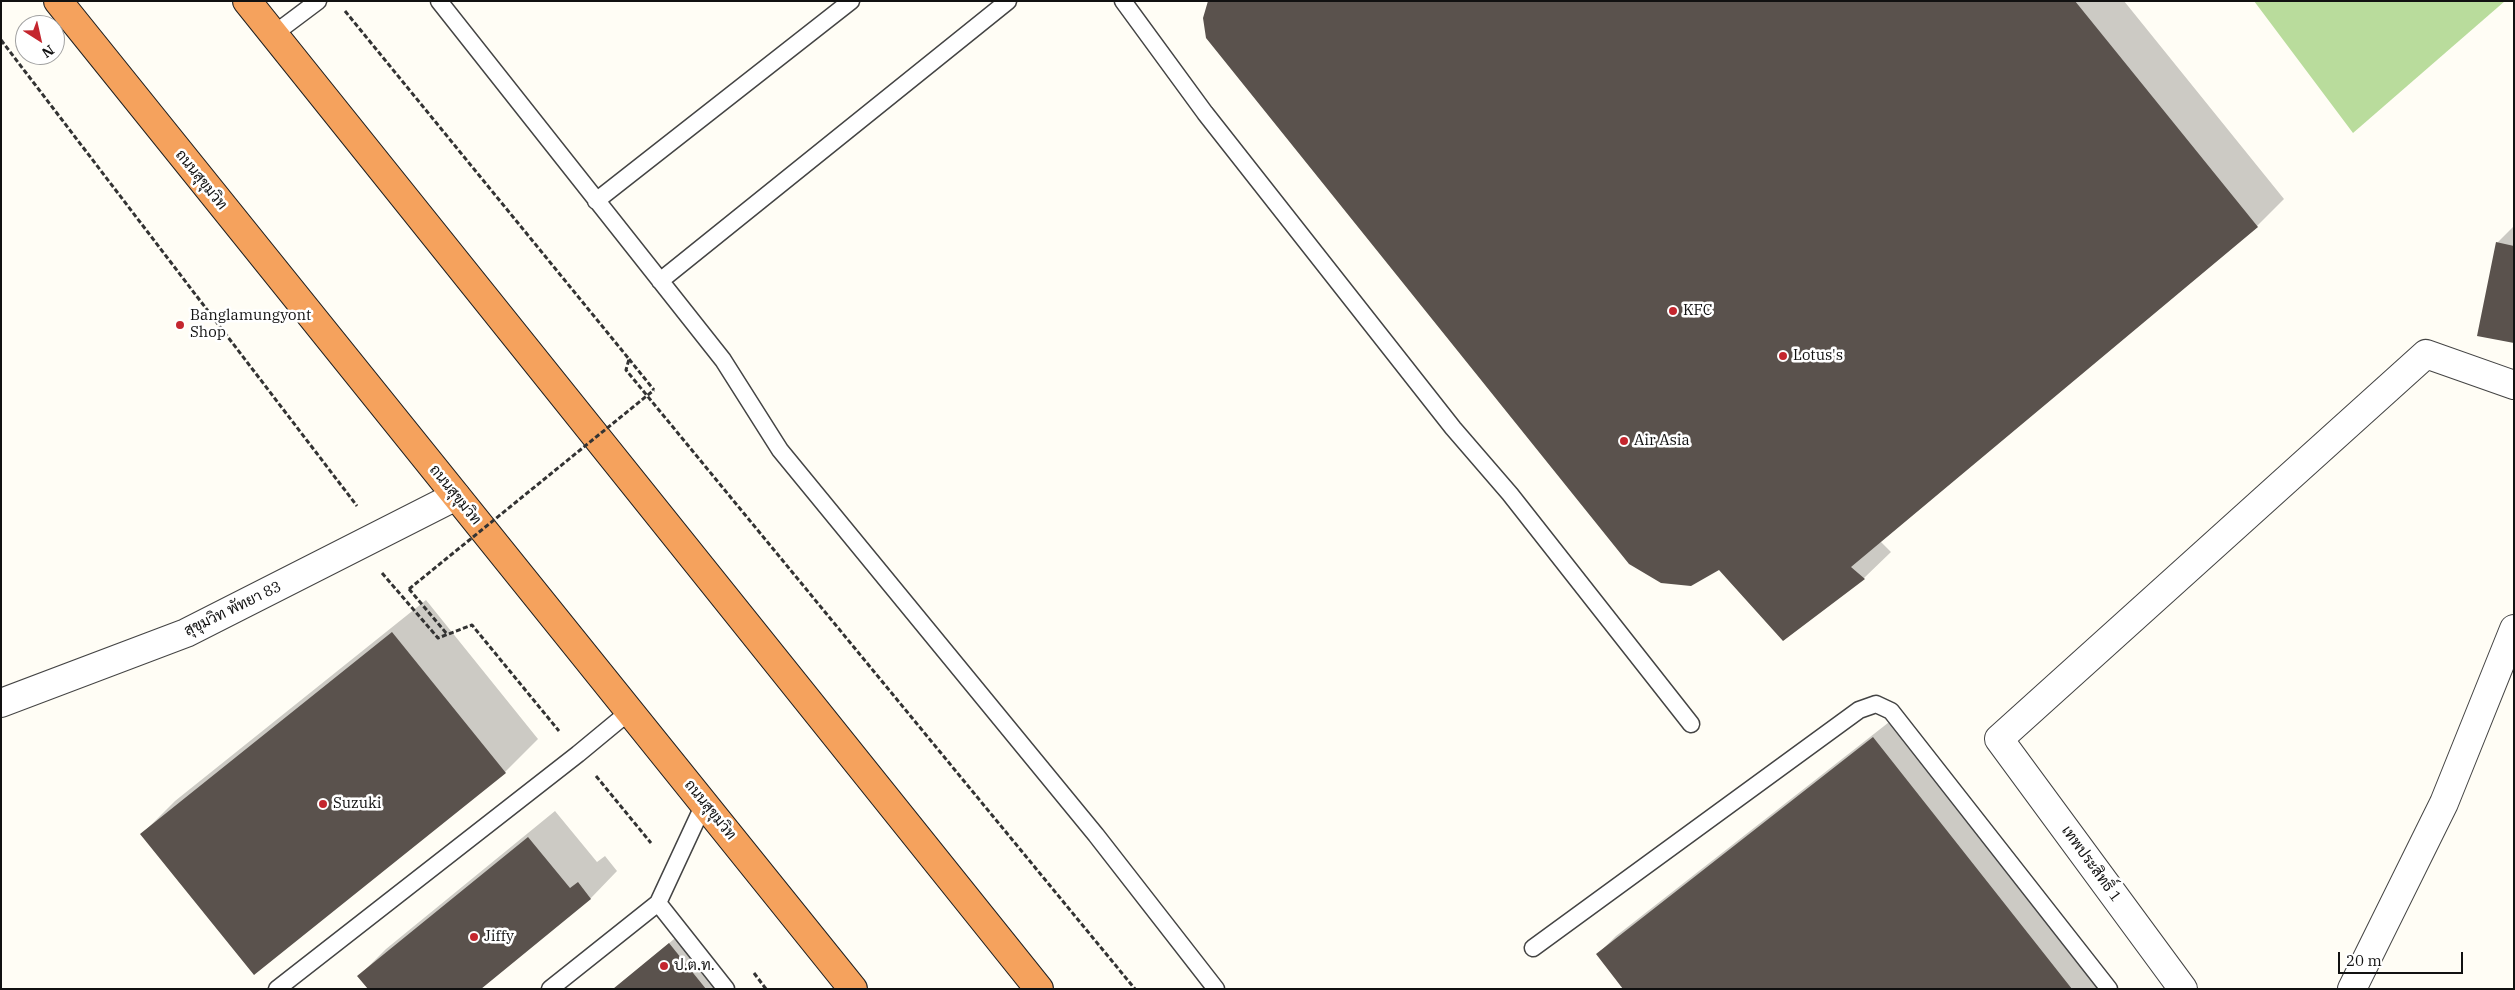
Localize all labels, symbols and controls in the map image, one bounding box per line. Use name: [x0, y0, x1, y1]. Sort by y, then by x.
north arrow: [15, 15, 65, 65]
text: N: [38, 41, 58, 62]
street label: ถนนสุขุมวิท: [171, 146, 231, 214]
place label: KFC: [1683, 302, 1712, 320]
marker: KFC: [1667, 305, 1679, 317]
place label: Banglamungyont Shop: [190, 307, 311, 342]
marker: Banglamungyont Shop: [174, 319, 186, 331]
place label: Lotus's: [1793, 347, 1843, 365]
marker: Lotus's: [1777, 350, 1789, 362]
place label: Air Asia: [1634, 432, 1690, 450]
marker: Air Asia: [1618, 435, 1630, 447]
street label: ถนนสุขุมวิท: [425, 461, 485, 529]
street label: สุขุมวิท พัทยา 83: [181, 578, 285, 640]
street label: ถนนสุขุมวิท: [680, 776, 740, 844]
place label: Suzuki: [333, 795, 381, 813]
marker: Suzuki: [317, 798, 329, 810]
street label: เทพประสิทธิ์ 1: [2057, 822, 2125, 906]
place label: Jiffy: [484, 928, 514, 946]
marker: Jiffy: [468, 931, 480, 943]
scale bar: [2340, 942, 2465, 974]
text: 20 m: [2346, 951, 2382, 970]
place label: ป.ต.ท.: [674, 957, 715, 975]
marker: ป.ต.ท.: [658, 960, 670, 972]

